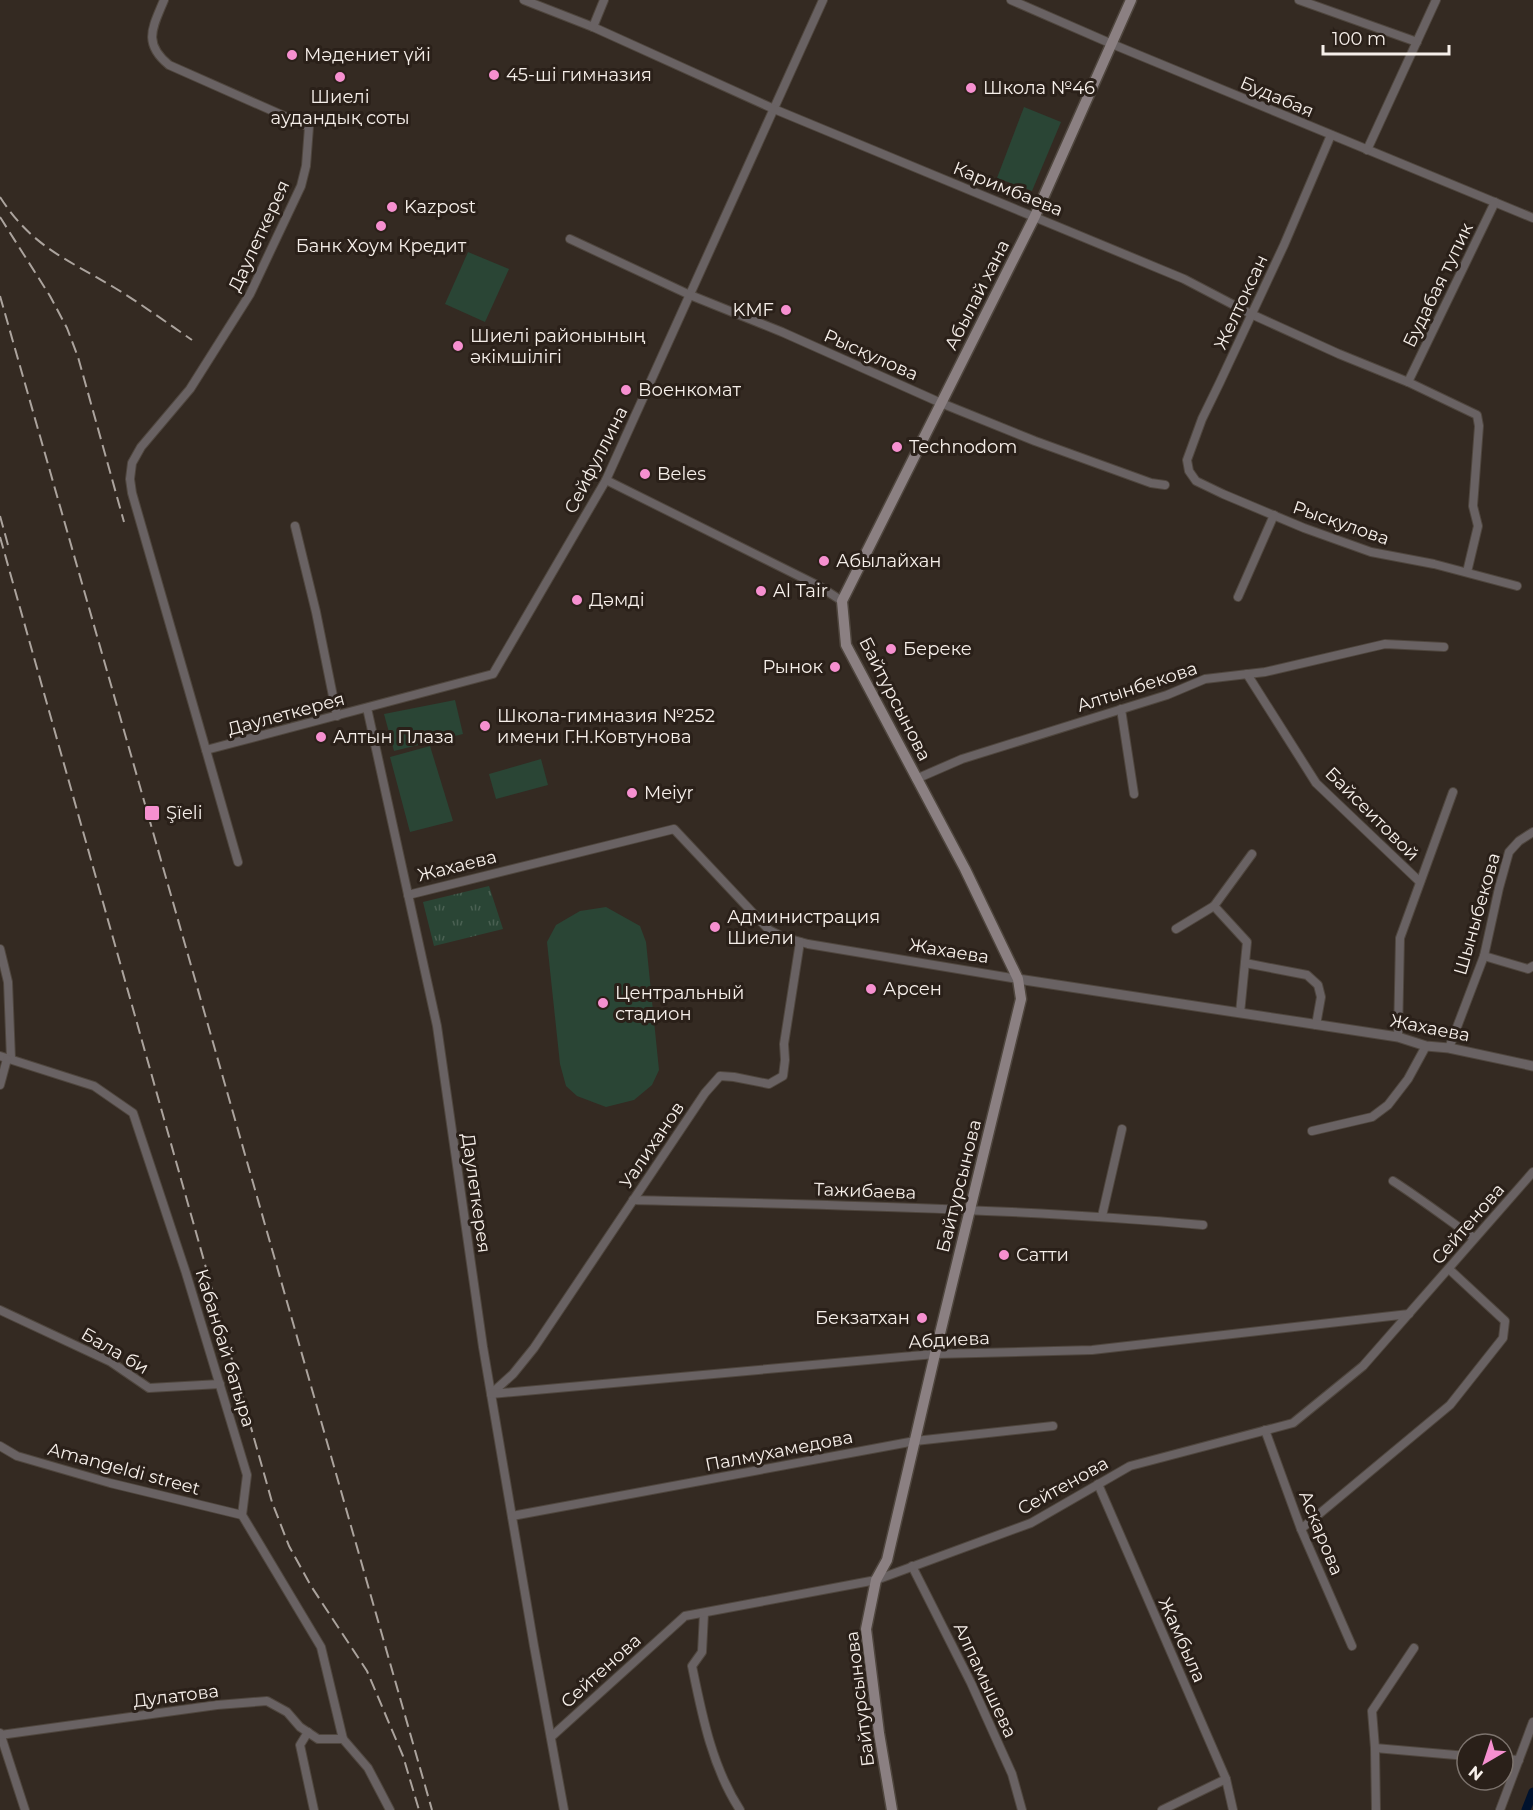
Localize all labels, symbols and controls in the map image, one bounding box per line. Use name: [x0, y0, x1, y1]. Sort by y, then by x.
scale bar: [1323, 18, 1449, 56]
text: 100 m: [1332, 28, 1386, 50]
place label: Мәдениет үйі: [304, 44, 431, 66]
marker: Мәдениет үйі: [285, 48, 299, 62]
place label: 45-ші гимназия: [506, 64, 652, 86]
marker: 45-ші гимназия: [487, 68, 501, 82]
marker: Шиелі аудандық соты: [333, 70, 347, 84]
street label: Будабая: [1237, 72, 1317, 122]
place label: Школа №46: [983, 77, 1095, 99]
marker: Школа №46: [964, 81, 978, 95]
place label: Шиелі аудандық соты: [270, 86, 410, 129]
street label: Каримбаева: [950, 157, 1066, 221]
street label: Даулеткерея: [224, 177, 294, 295]
place label: Kazpost: [404, 196, 476, 218]
marker: Kazpost: [385, 200, 399, 214]
marker: Банк Хоум Кредит: [374, 219, 388, 233]
street label: Будабая тупик: [1398, 219, 1478, 351]
place label: Банк Хоум Кредит: [296, 235, 467, 257]
street label: Абылай хана: [940, 236, 1014, 354]
street label: Желтоксан: [1209, 251, 1273, 353]
place label: KMF: [733, 299, 774, 321]
marker: KMF: [779, 303, 793, 317]
street label: Рыскулова: [821, 324, 921, 386]
place label: Шиелі районының әкімшілігі: [470, 325, 646, 368]
marker: Шиелі районының әкімшілігі: [451, 339, 465, 353]
place label: Военкомат: [638, 379, 742, 401]
marker: Военкомат: [619, 383, 633, 397]
street label: Сейфуллина: [560, 403, 632, 517]
place label: Technodom: [909, 436, 1017, 458]
marker: Technodom: [890, 440, 904, 454]
place label: Beles: [657, 463, 706, 485]
marker: Beles: [638, 467, 652, 481]
street label: Рыскулова: [1290, 496, 1392, 550]
place label: Абылайхан: [836, 550, 941, 572]
marker: Абылайхан: [817, 554, 831, 568]
place label: Al Tair: [773, 580, 828, 602]
marker: Al Tair: [754, 584, 768, 598]
place label: Дәмді: [589, 589, 645, 611]
marker: Дәмді: [570, 593, 584, 607]
street label: Байтурсынова: [854, 633, 936, 765]
place label: Береке: [903, 638, 972, 660]
marker: Береке: [884, 642, 898, 656]
place label: Рынок: [762, 656, 824, 678]
street label: Алтынбекова: [1074, 657, 1200, 717]
marker: Рынок: [828, 660, 842, 674]
street label: Даулеткерея: [225, 688, 347, 740]
place label: Школа-гимназия №252 имени Г.Н.Ковтунова: [497, 705, 715, 748]
marker: Школа-гимназия №252 имени Г.Н.Ковтунова: [478, 719, 492, 733]
place label: Алтын Плаза: [333, 726, 454, 748]
marker: Алтын Плаза: [314, 730, 328, 744]
street label: Байсеитовой: [1320, 762, 1424, 866]
place label: Meiyr: [644, 782, 694, 804]
marker: Meiyr: [625, 786, 639, 800]
place label: Şïeli: [166, 802, 202, 824]
marker: Şïeli: [143, 804, 161, 822]
street label: Жахаева: [415, 846, 499, 886]
street label: Шыныбекова: [1449, 850, 1505, 978]
place label: Администрация Шиели: [727, 906, 880, 949]
marker: Администрация Шиели: [708, 920, 722, 934]
street label: Жахаева: [907, 934, 991, 968]
place label: Арсен: [883, 978, 942, 1000]
place label: Центральный стадион: [615, 982, 744, 1025]
marker: Арсен: [864, 982, 878, 996]
marker: Центральный стадион: [596, 996, 610, 1010]
street label: Жахаева: [1388, 1009, 1472, 1047]
street label: Уалиханов: [615, 1097, 689, 1193]
street label: Байтурсынова: [932, 1117, 986, 1255]
street label: Даулеткерея: [457, 1132, 495, 1254]
street label: Тажибаева: [813, 1178, 917, 1204]
street label: Сейтенова: [1427, 1179, 1509, 1269]
place label: Сатти: [1016, 1244, 1069, 1266]
marker: Сатти: [997, 1248, 1011, 1262]
street label: Кабанбай батыра: [190, 1266, 260, 1430]
place label: Бекзатхан: [815, 1307, 910, 1329]
marker: Бекзатхан: [915, 1311, 929, 1325]
street label: Бала би: [77, 1323, 153, 1379]
street label: Абдиева: [908, 1327, 990, 1353]
street label: Палмухамедова: [703, 1426, 855, 1476]
street label: Amangeldi street: [45, 1438, 203, 1500]
street label: Сейтенова: [1014, 1452, 1112, 1520]
street label: Аскарова: [1294, 1487, 1348, 1579]
street label: Жамбыла: [1154, 1594, 1210, 1686]
street label: Алпамышева: [949, 1619, 1021, 1741]
street label: Сейтенова: [556, 1629, 646, 1713]
street label: Байтурсынова: [841, 1630, 879, 1768]
street label: Дулатова: [132, 1680, 220, 1712]
north arrow: [1455, 1732, 1515, 1792]
text: N: [1465, 1762, 1487, 1785]

